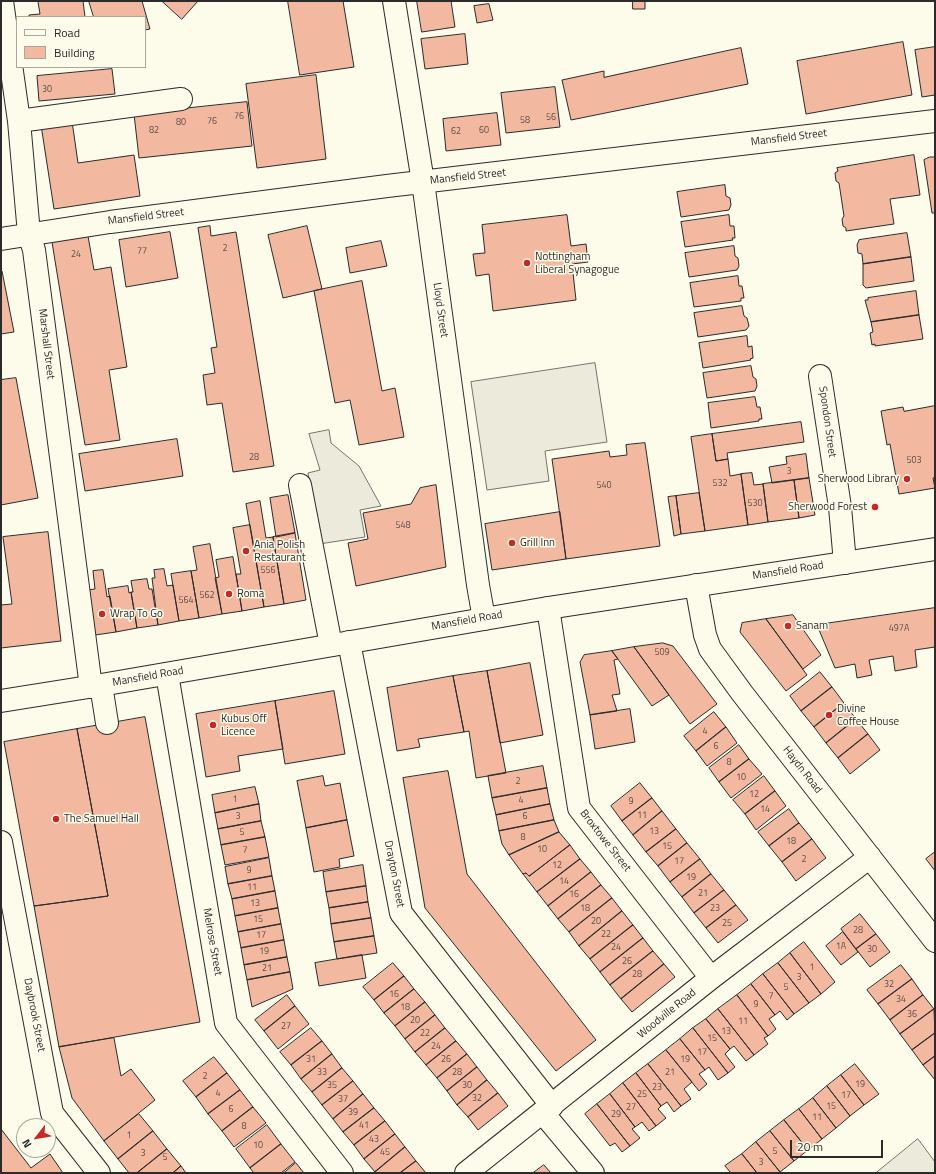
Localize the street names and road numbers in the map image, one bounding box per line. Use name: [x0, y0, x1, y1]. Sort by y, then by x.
street label: Mansfield Street: [750, 127, 828, 149]
street label: Mansfield Street: [429, 166, 507, 188]
street label: Mansfield Street: [107, 206, 185, 228]
street label: Lloyd Street: [430, 282, 450, 338]
street label: Marshall Street: [35, 308, 57, 380]
street label: Spondon Street: [815, 386, 839, 458]
street label: Mansfield Road: [751, 559, 825, 583]
street label: Mansfield Road: [430, 608, 504, 634]
street label: Mansfield Road: [111, 664, 185, 690]
street label: Haydn Road: [780, 744, 824, 796]
street label: Broxtowe Street: [577, 807, 633, 875]
street label: Drayton Street: [381, 839, 407, 909]
street label: Melrose Street: [200, 907, 224, 977]
street label: Daybrook Street: [20, 977, 48, 1053]
street label: Woodville Road: [635, 986, 699, 1042]

